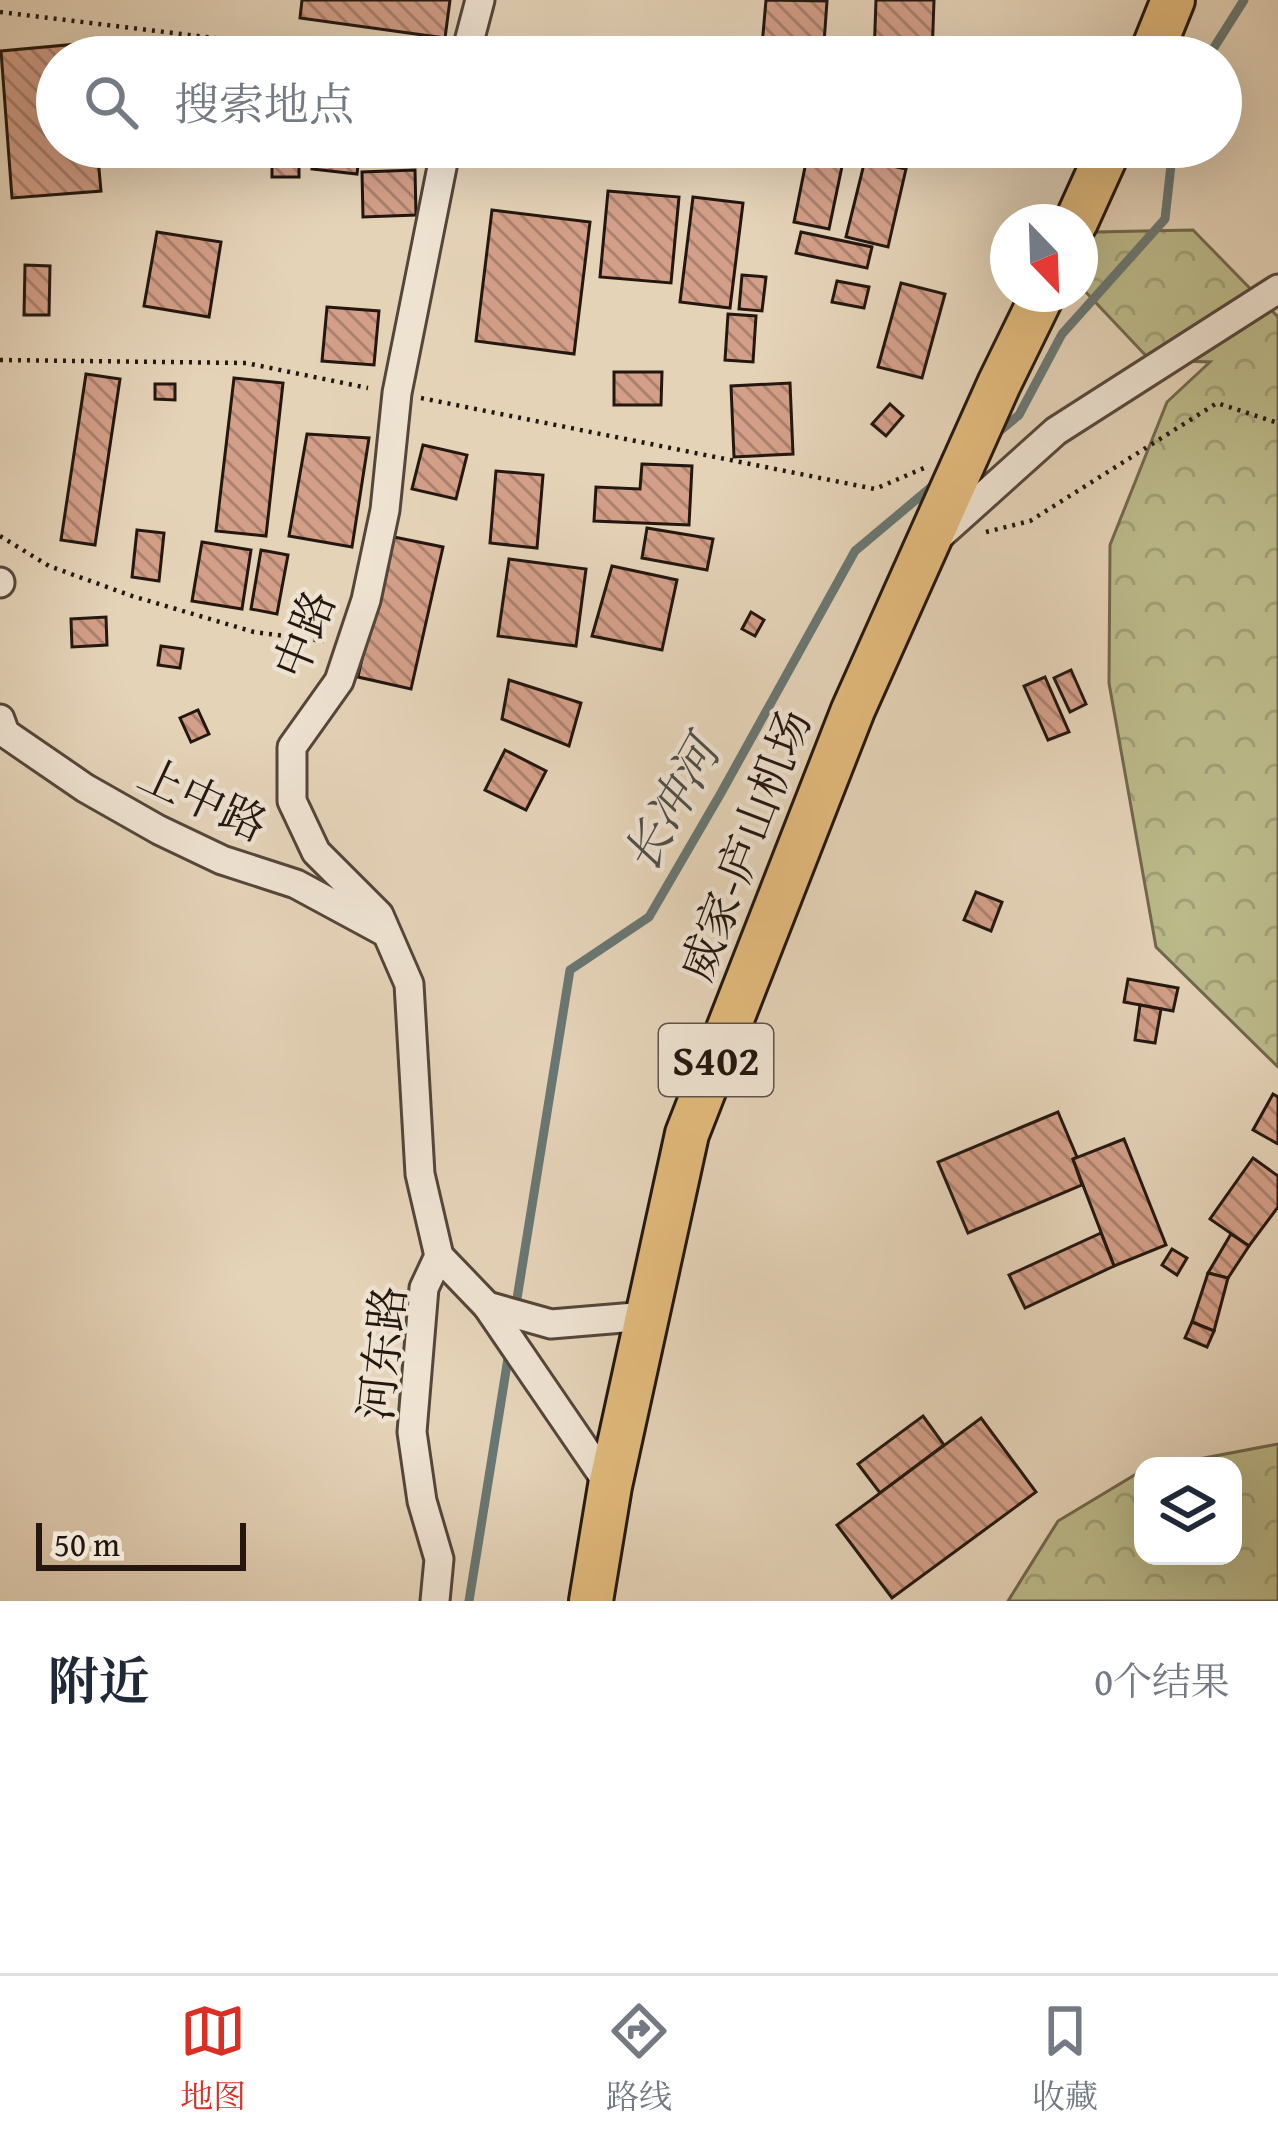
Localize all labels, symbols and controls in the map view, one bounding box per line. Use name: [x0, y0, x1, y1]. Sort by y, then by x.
search box: [36, 36, 1242, 168]
icon: search: [78, 69, 144, 135]
text: 搜索地点: [174, 71, 354, 136]
north arrow: [990, 204, 1098, 312]
street label: 中路: [257, 580, 351, 688]
street label: 威家-庐山机场: [663, 700, 826, 990]
water label: 长冲河: [605, 718, 740, 885]
street label: 上中路: [128, 741, 278, 857]
road number: S402: [659, 1024, 773, 1096]
street label: 河东路: [342, 1282, 421, 1423]
map controls: [1134, 1457, 1242, 1565]
button: layers: [1134, 1457, 1242, 1565]
scale bar: [36, 1517, 246, 1570]
text: 50 m: [54, 1520, 120, 1568]
text: 附近: [48, 1643, 150, 1718]
text: 0个结果: [1094, 1652, 1230, 1709]
tab: 地图: [180, 1998, 246, 2120]
tab: 路线: [606, 1998, 672, 2120]
tab: 收藏: [1032, 1998, 1098, 2120]

